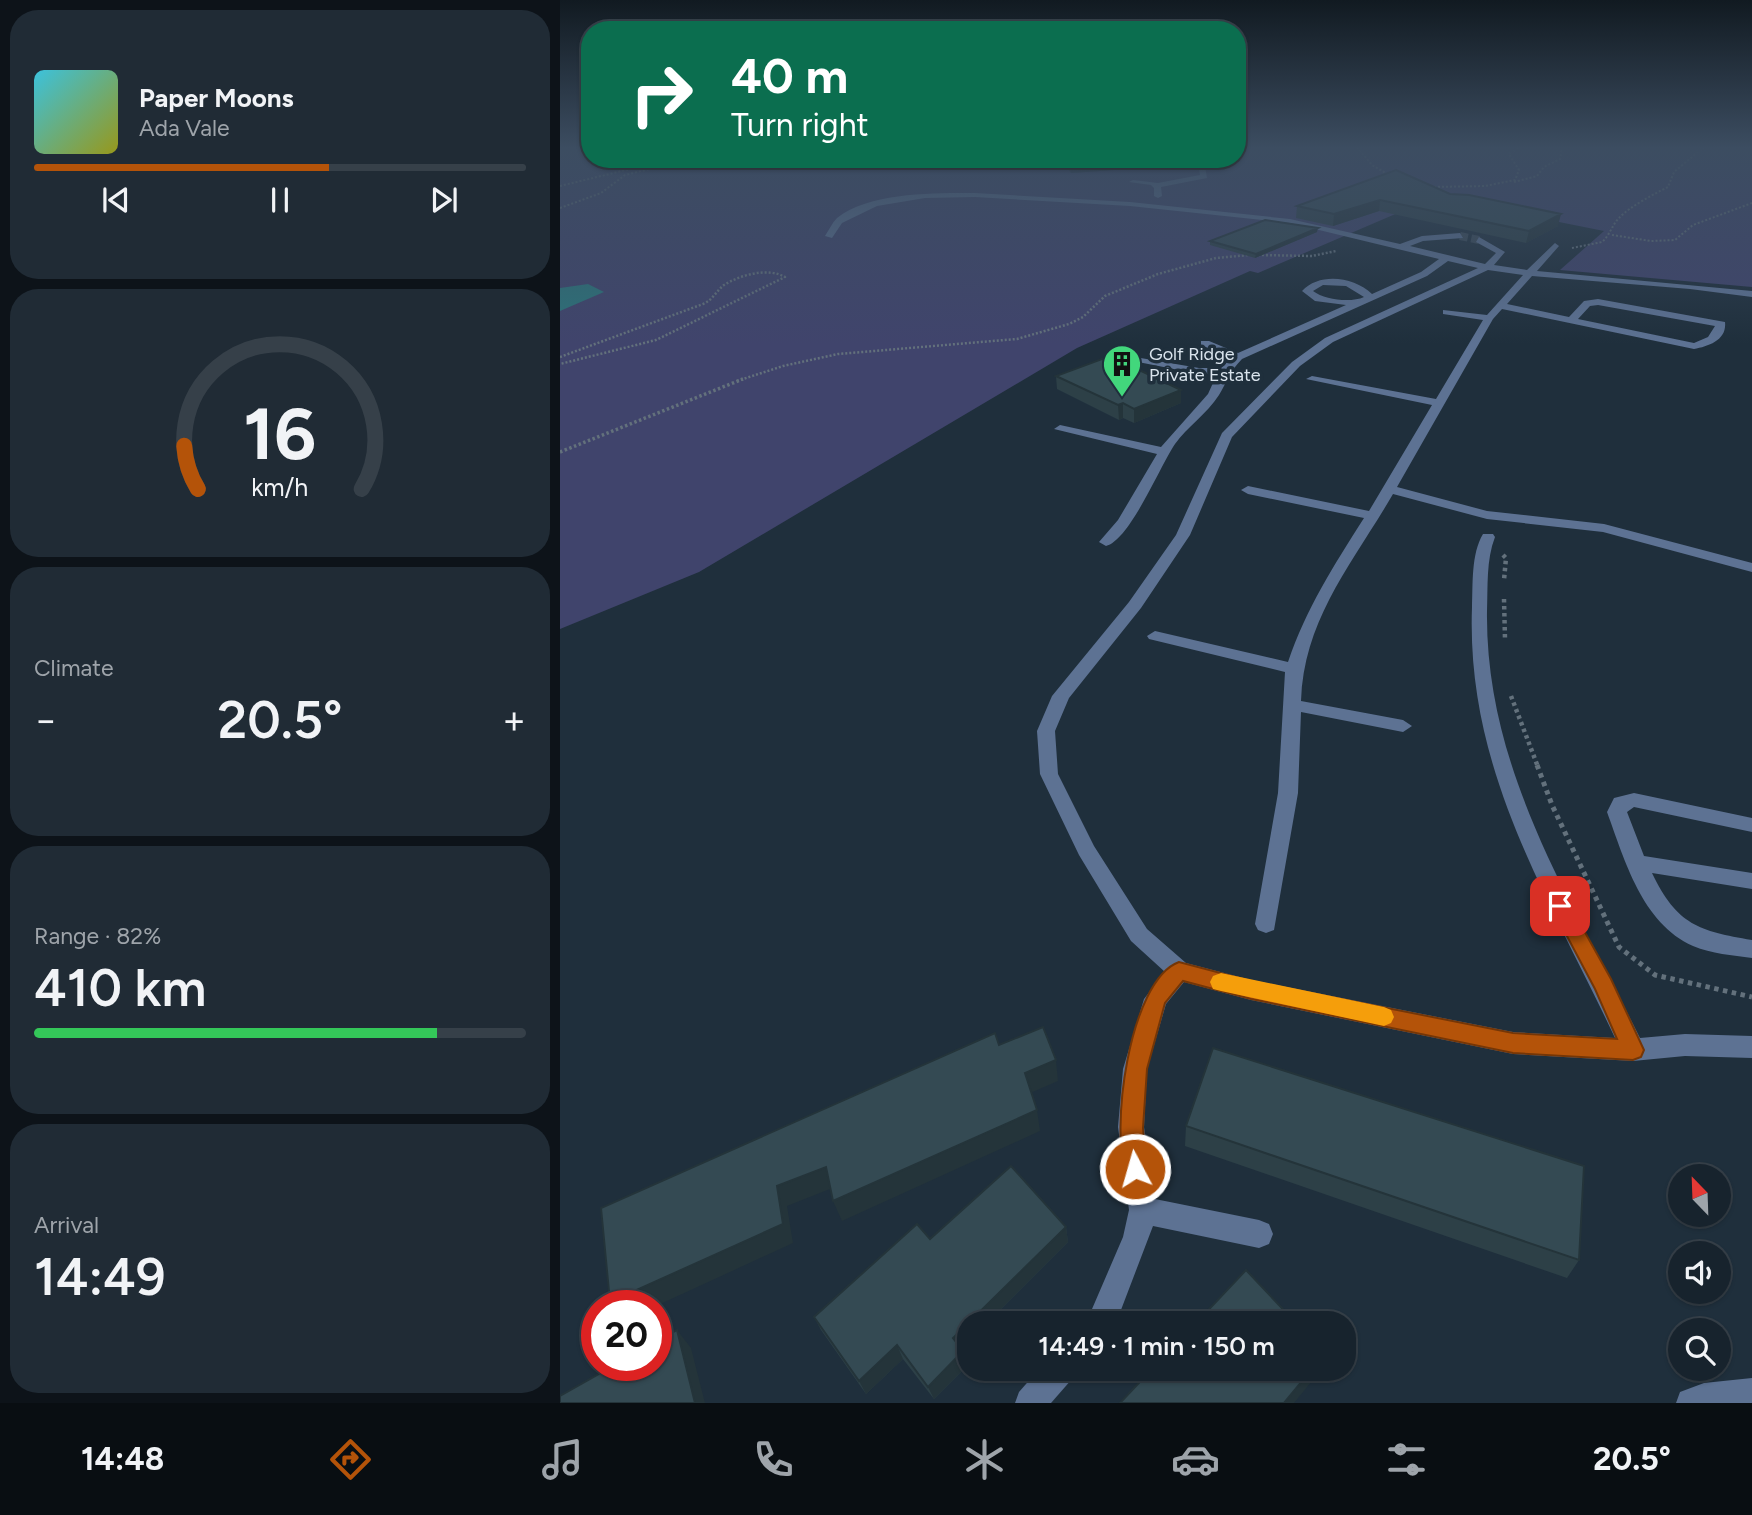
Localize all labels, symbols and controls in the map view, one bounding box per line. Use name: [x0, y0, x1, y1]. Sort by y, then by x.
text: 40 m: [731, 46, 848, 105]
icon: right: [616, 49, 707, 140]
text: Paper Moons: [139, 82, 294, 114]
text: Turn right: [731, 106, 869, 144]
text: Ada Vale: [139, 114, 230, 142]
icon: previous: [97, 181, 135, 219]
icon: pause: [261, 181, 299, 219]
icon: next: [425, 181, 463, 219]
building icon: Golf Ridge Private Estate: [1101, 343, 1143, 398]
place label: Golf Ridge Private Estate: [1149, 343, 1261, 386]
text: 16: [244, 390, 316, 477]
text: km/h: [251, 472, 309, 502]
text: Climate: [34, 654, 113, 682]
text: 20.5°: [218, 689, 342, 751]
text: −: [34, 697, 58, 743]
text: +: [502, 697, 526, 743]
pin: [1530, 876, 1590, 936]
icon: arrive: [1541, 887, 1579, 925]
text: Range · 82%: [34, 922, 161, 950]
text: 410 km: [34, 957, 206, 1019]
position arrow: [1098, 1132, 1172, 1206]
north arrow: [1668, 1164, 1731, 1227]
map controls: [1668, 1164, 1731, 1381]
text: Arrival: [34, 1211, 99, 1239]
button: sound: [1668, 1241, 1731, 1304]
text: 14:49: [34, 1246, 166, 1308]
speed limit sign: 20: [581, 1290, 672, 1381]
button: search: [1668, 1318, 1731, 1381]
text: 14:49 · 1 min · 150 m: [1038, 1330, 1275, 1362]
icon: directions: [326, 1435, 375, 1484]
icon: music: [538, 1435, 587, 1484]
icon: phone: [749, 1435, 798, 1484]
icon: climate: [960, 1435, 1009, 1484]
icon: car: [1171, 1435, 1220, 1484]
icon: filters: [1382, 1435, 1431, 1484]
text: 14:48: [81, 1440, 164, 1478]
text: 20.5°: [1593, 1440, 1671, 1478]

